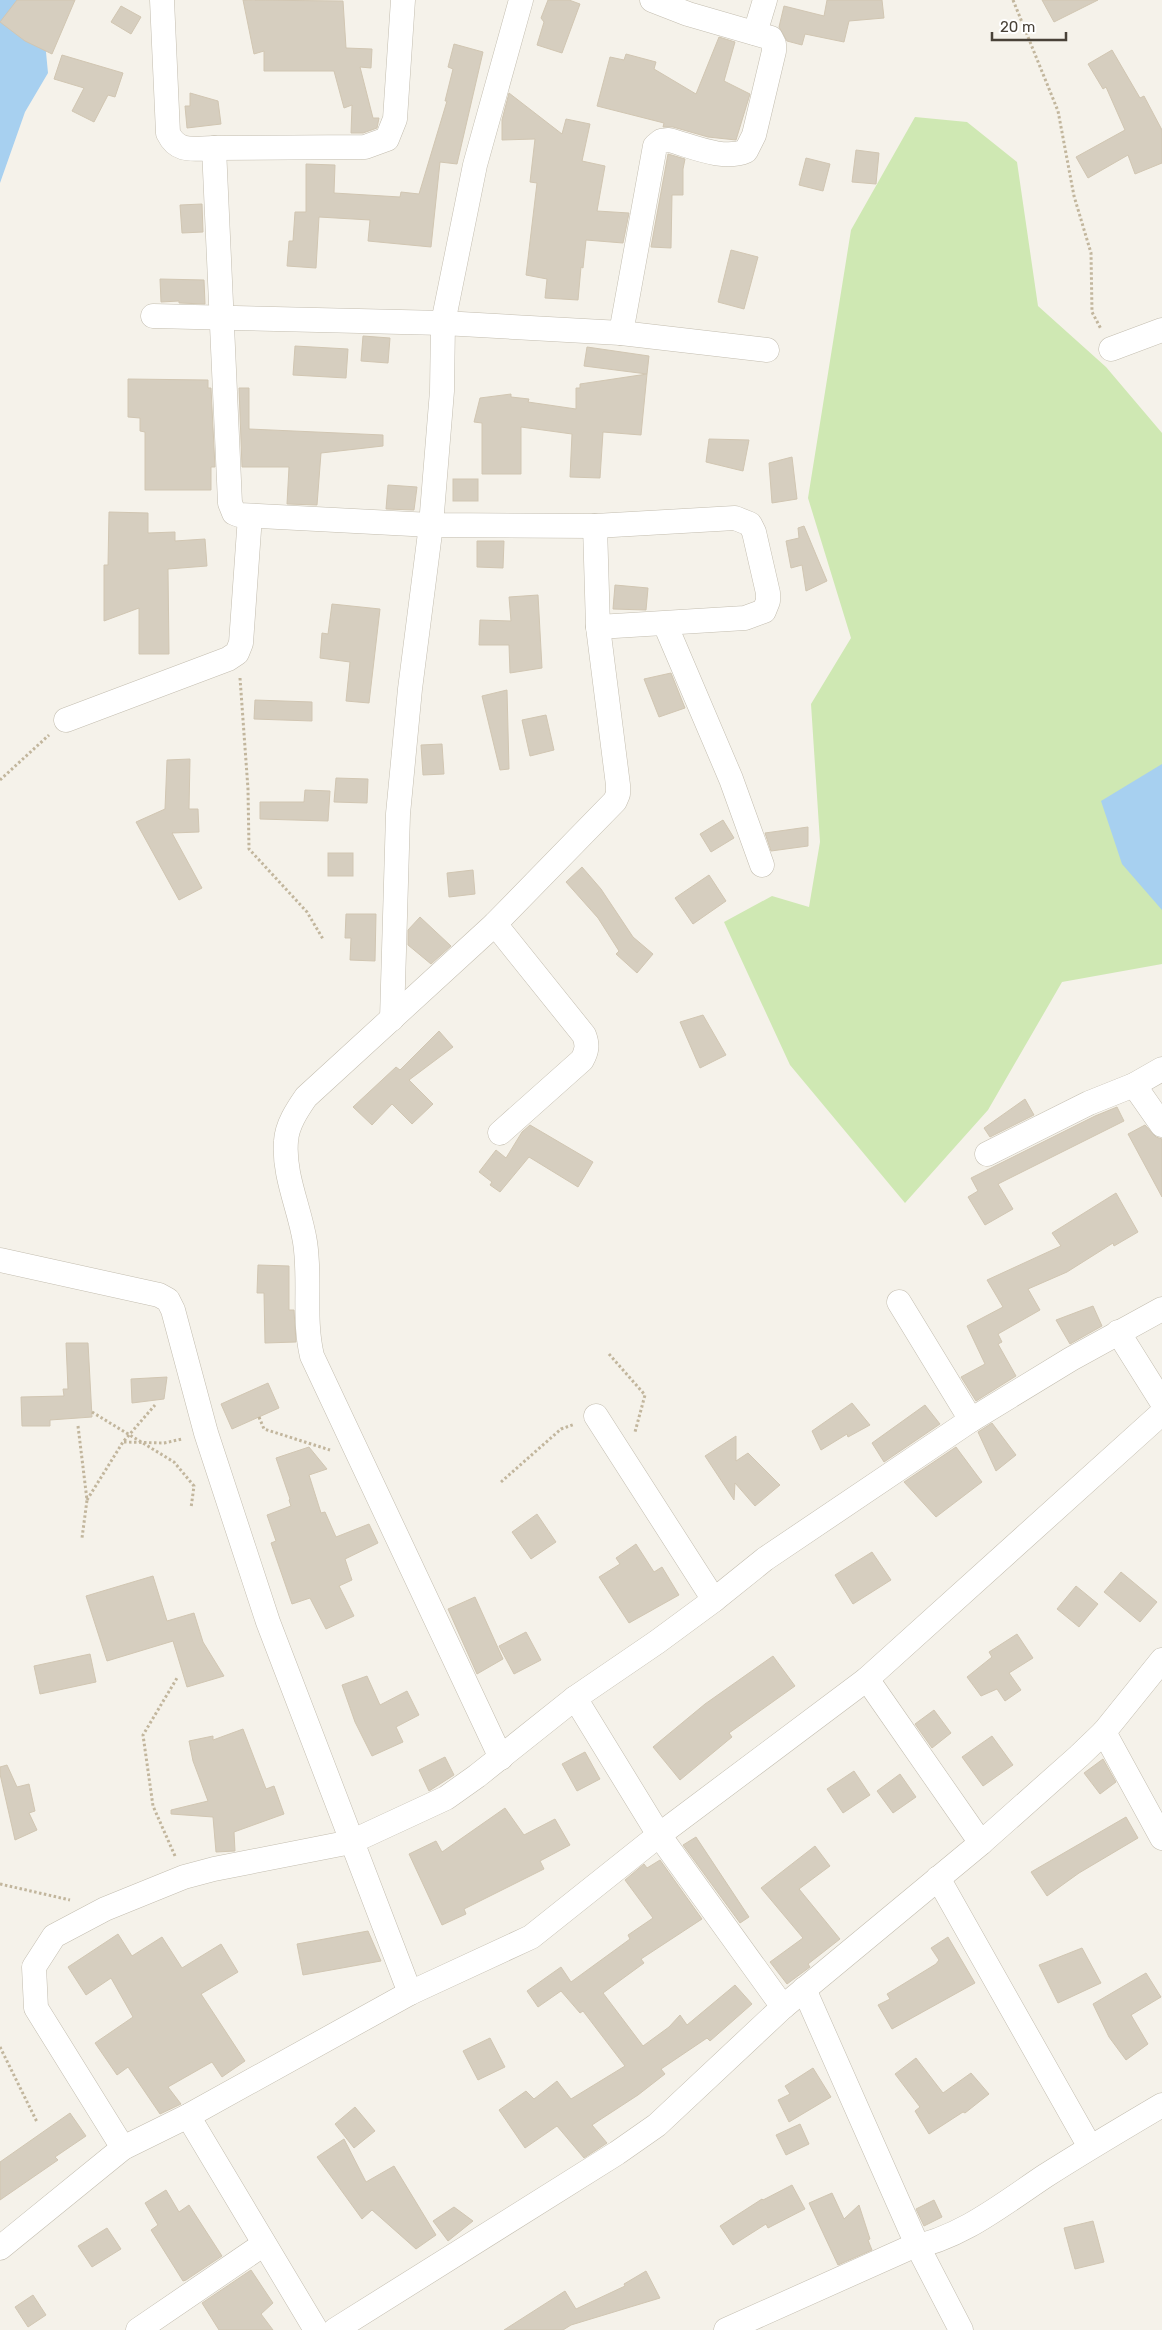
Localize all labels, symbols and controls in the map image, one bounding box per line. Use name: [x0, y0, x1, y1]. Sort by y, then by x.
scale bar: [992, 10, 1066, 42]
text: 20 m: [1000, 18, 1035, 36]

